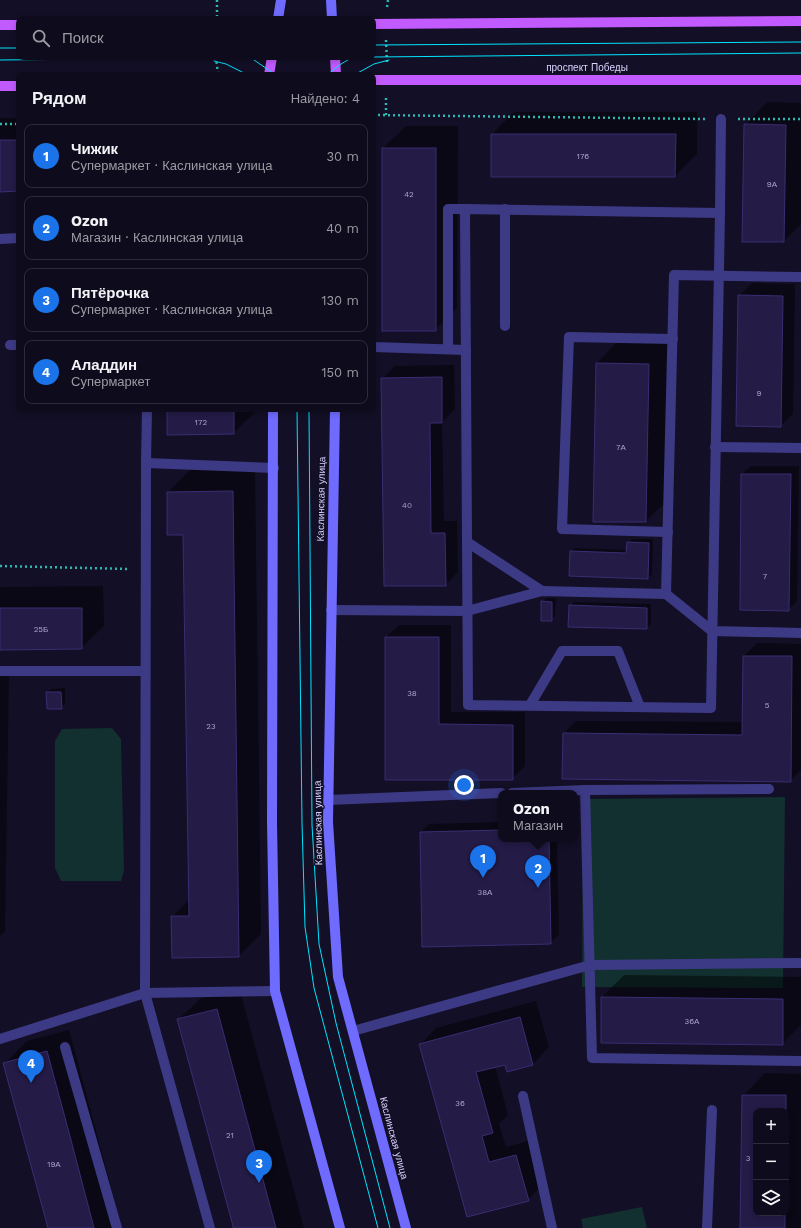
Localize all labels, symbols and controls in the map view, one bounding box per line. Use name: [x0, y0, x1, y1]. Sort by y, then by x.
search box: [16, 16, 376, 60]
icon: search: [30, 27, 52, 49]
text: Поиск: [62, 29, 104, 47]
street label: проспект Победы: [546, 62, 628, 73]
text: Рядом: [32, 88, 87, 108]
text: Найдено: 4: [291, 91, 360, 106]
text: Чижик: [71, 140, 118, 158]
text: 1: [43, 149, 49, 164]
text: 30 m: [327, 149, 359, 164]
house number: 176: [577, 152, 589, 161]
text: Супермаркет · Каслинская улица: [71, 158, 272, 173]
house number: 9А: [767, 180, 778, 189]
house number: 42: [404, 190, 414, 199]
text: Ozon: [71, 212, 108, 230]
text: 2: [42, 221, 50, 236]
text: 40 m: [326, 221, 359, 236]
text: Магазин · Каслинская улица: [71, 230, 243, 245]
text: Пятёрочка: [71, 284, 149, 302]
text: 3: [42, 293, 50, 308]
text: 130 m: [321, 293, 359, 308]
text: Супермаркет · Каслинская улица: [71, 302, 272, 317]
text: Аладдин: [71, 356, 137, 374]
text: 4: [42, 365, 50, 380]
text: 150 m: [321, 365, 359, 380]
text: Супермаркет: [71, 374, 150, 389]
house number: 9: [757, 389, 762, 398]
house number: 172: [195, 418, 207, 427]
house number: 7А: [616, 443, 627, 452]
street label: Каслинская улица: [315, 456, 327, 541]
house number: 40: [402, 501, 412, 510]
house number: 7: [763, 572, 768, 581]
house number: 25Б: [34, 625, 48, 634]
house number: 38: [407, 689, 417, 698]
house number: 5: [765, 701, 770, 710]
house number: 23: [206, 722, 216, 731]
your location: [454, 775, 474, 795]
street label: Каслинская улица: [312, 780, 324, 865]
popup: [498, 790, 578, 842]
text: Ozon: [513, 800, 550, 818]
text: Магазин: [513, 818, 563, 833]
pin: 1: [470, 845, 496, 878]
pin: 2: [525, 855, 551, 888]
house number: 38А: [478, 888, 493, 897]
house number: 36А: [685, 1017, 700, 1026]
pin: 4: [18, 1050, 44, 1083]
street label: Каслинская улица: [378, 1096, 410, 1181]
house number: 36: [455, 1099, 465, 1108]
map controls: [753, 1108, 789, 1216]
button: +: [753, 1108, 789, 1144]
house number: 21: [226, 1131, 234, 1140]
button: −: [753, 1144, 789, 1180]
pin: 3: [246, 1150, 272, 1183]
house number: 3: [746, 1154, 751, 1163]
house number: 19А: [47, 1160, 61, 1169]
button: layers: [753, 1180, 789, 1216]

